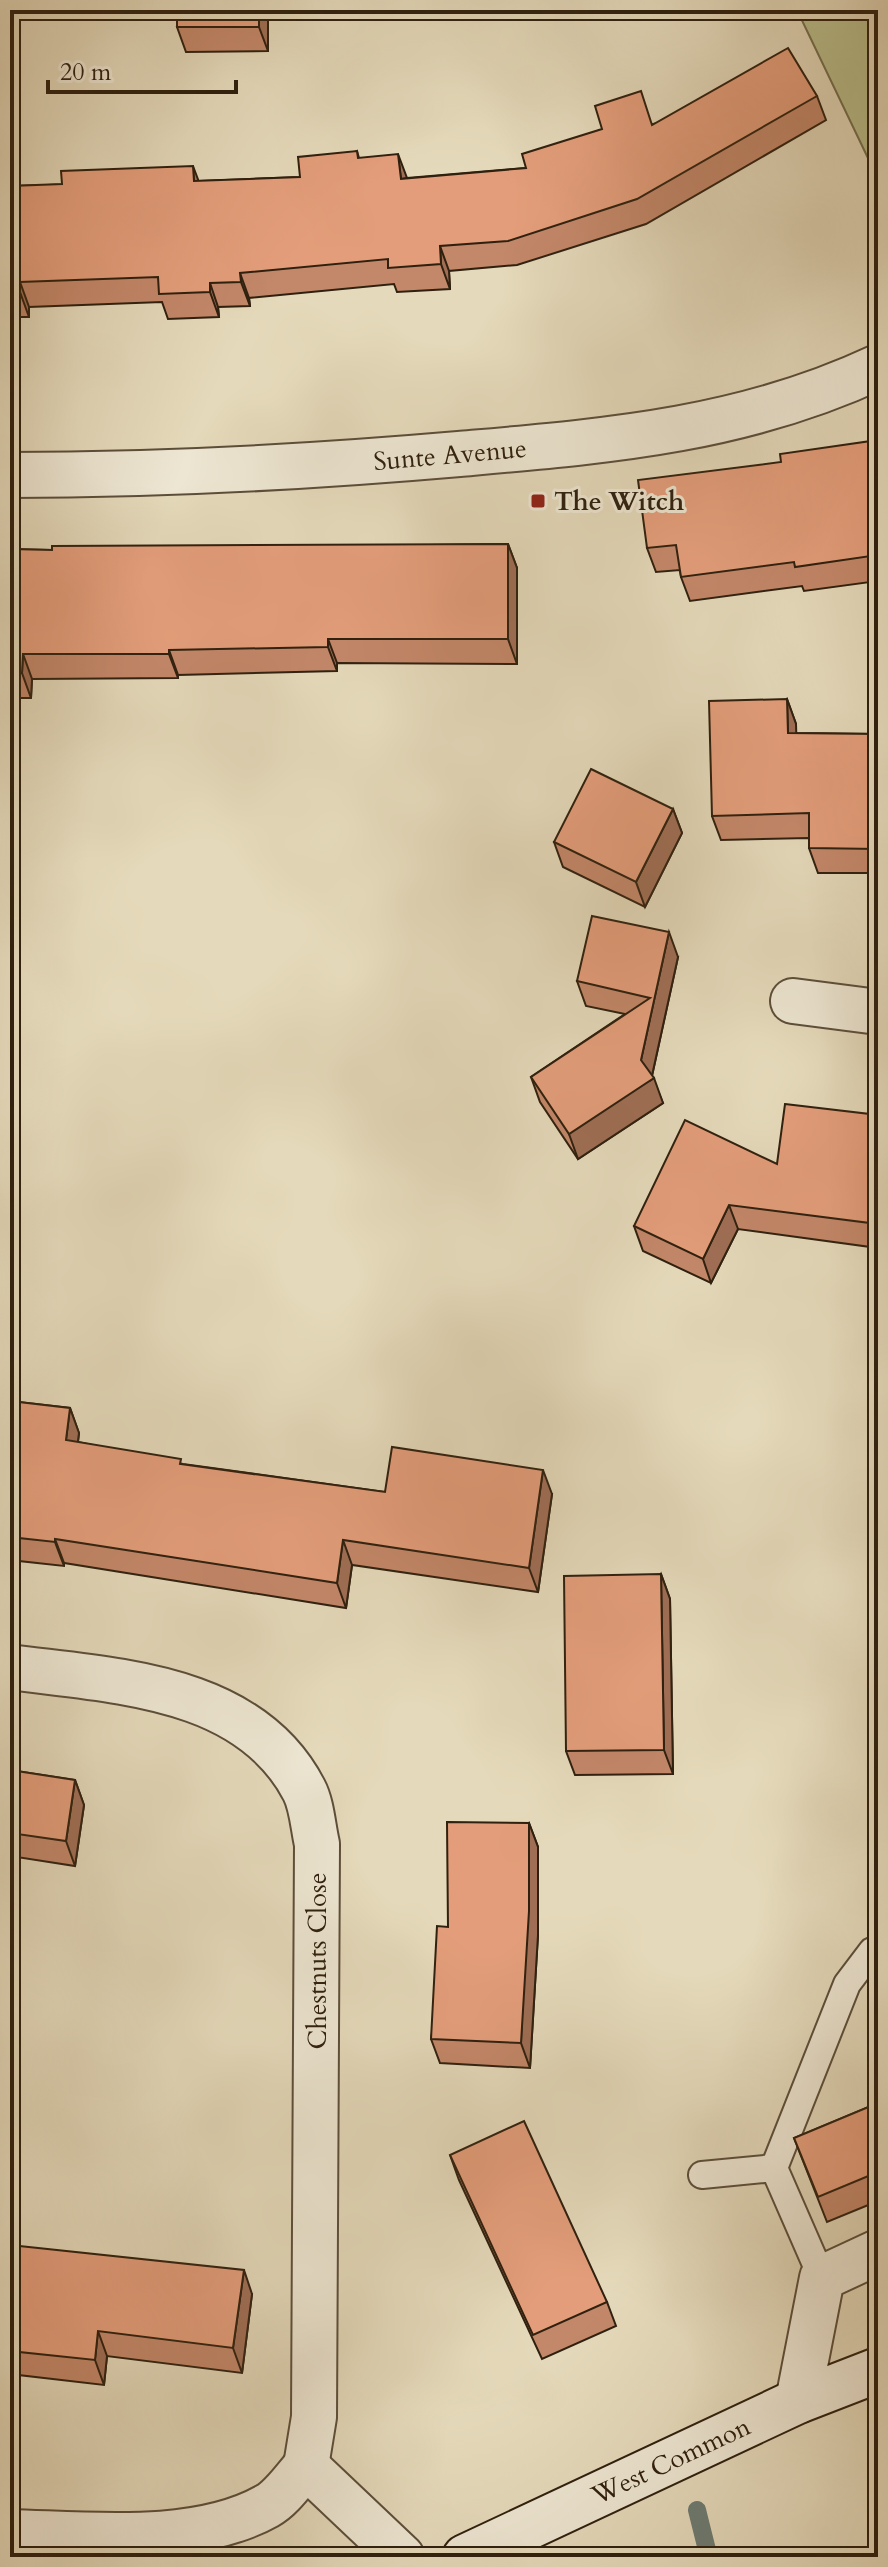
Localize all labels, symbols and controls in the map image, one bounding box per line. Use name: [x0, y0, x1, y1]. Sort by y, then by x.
scale bar: [48, 44, 236, 94]
text: 20 m: [60, 56, 112, 89]
street label: Sunte Avenue: [372, 431, 528, 479]
place label: The Witch: [554, 484, 684, 519]
marker: The Witch: [529, 492, 547, 510]
street label: Chestnuts Close: [300, 1873, 335, 2049]
street label: West Common: [585, 2409, 756, 2513]

